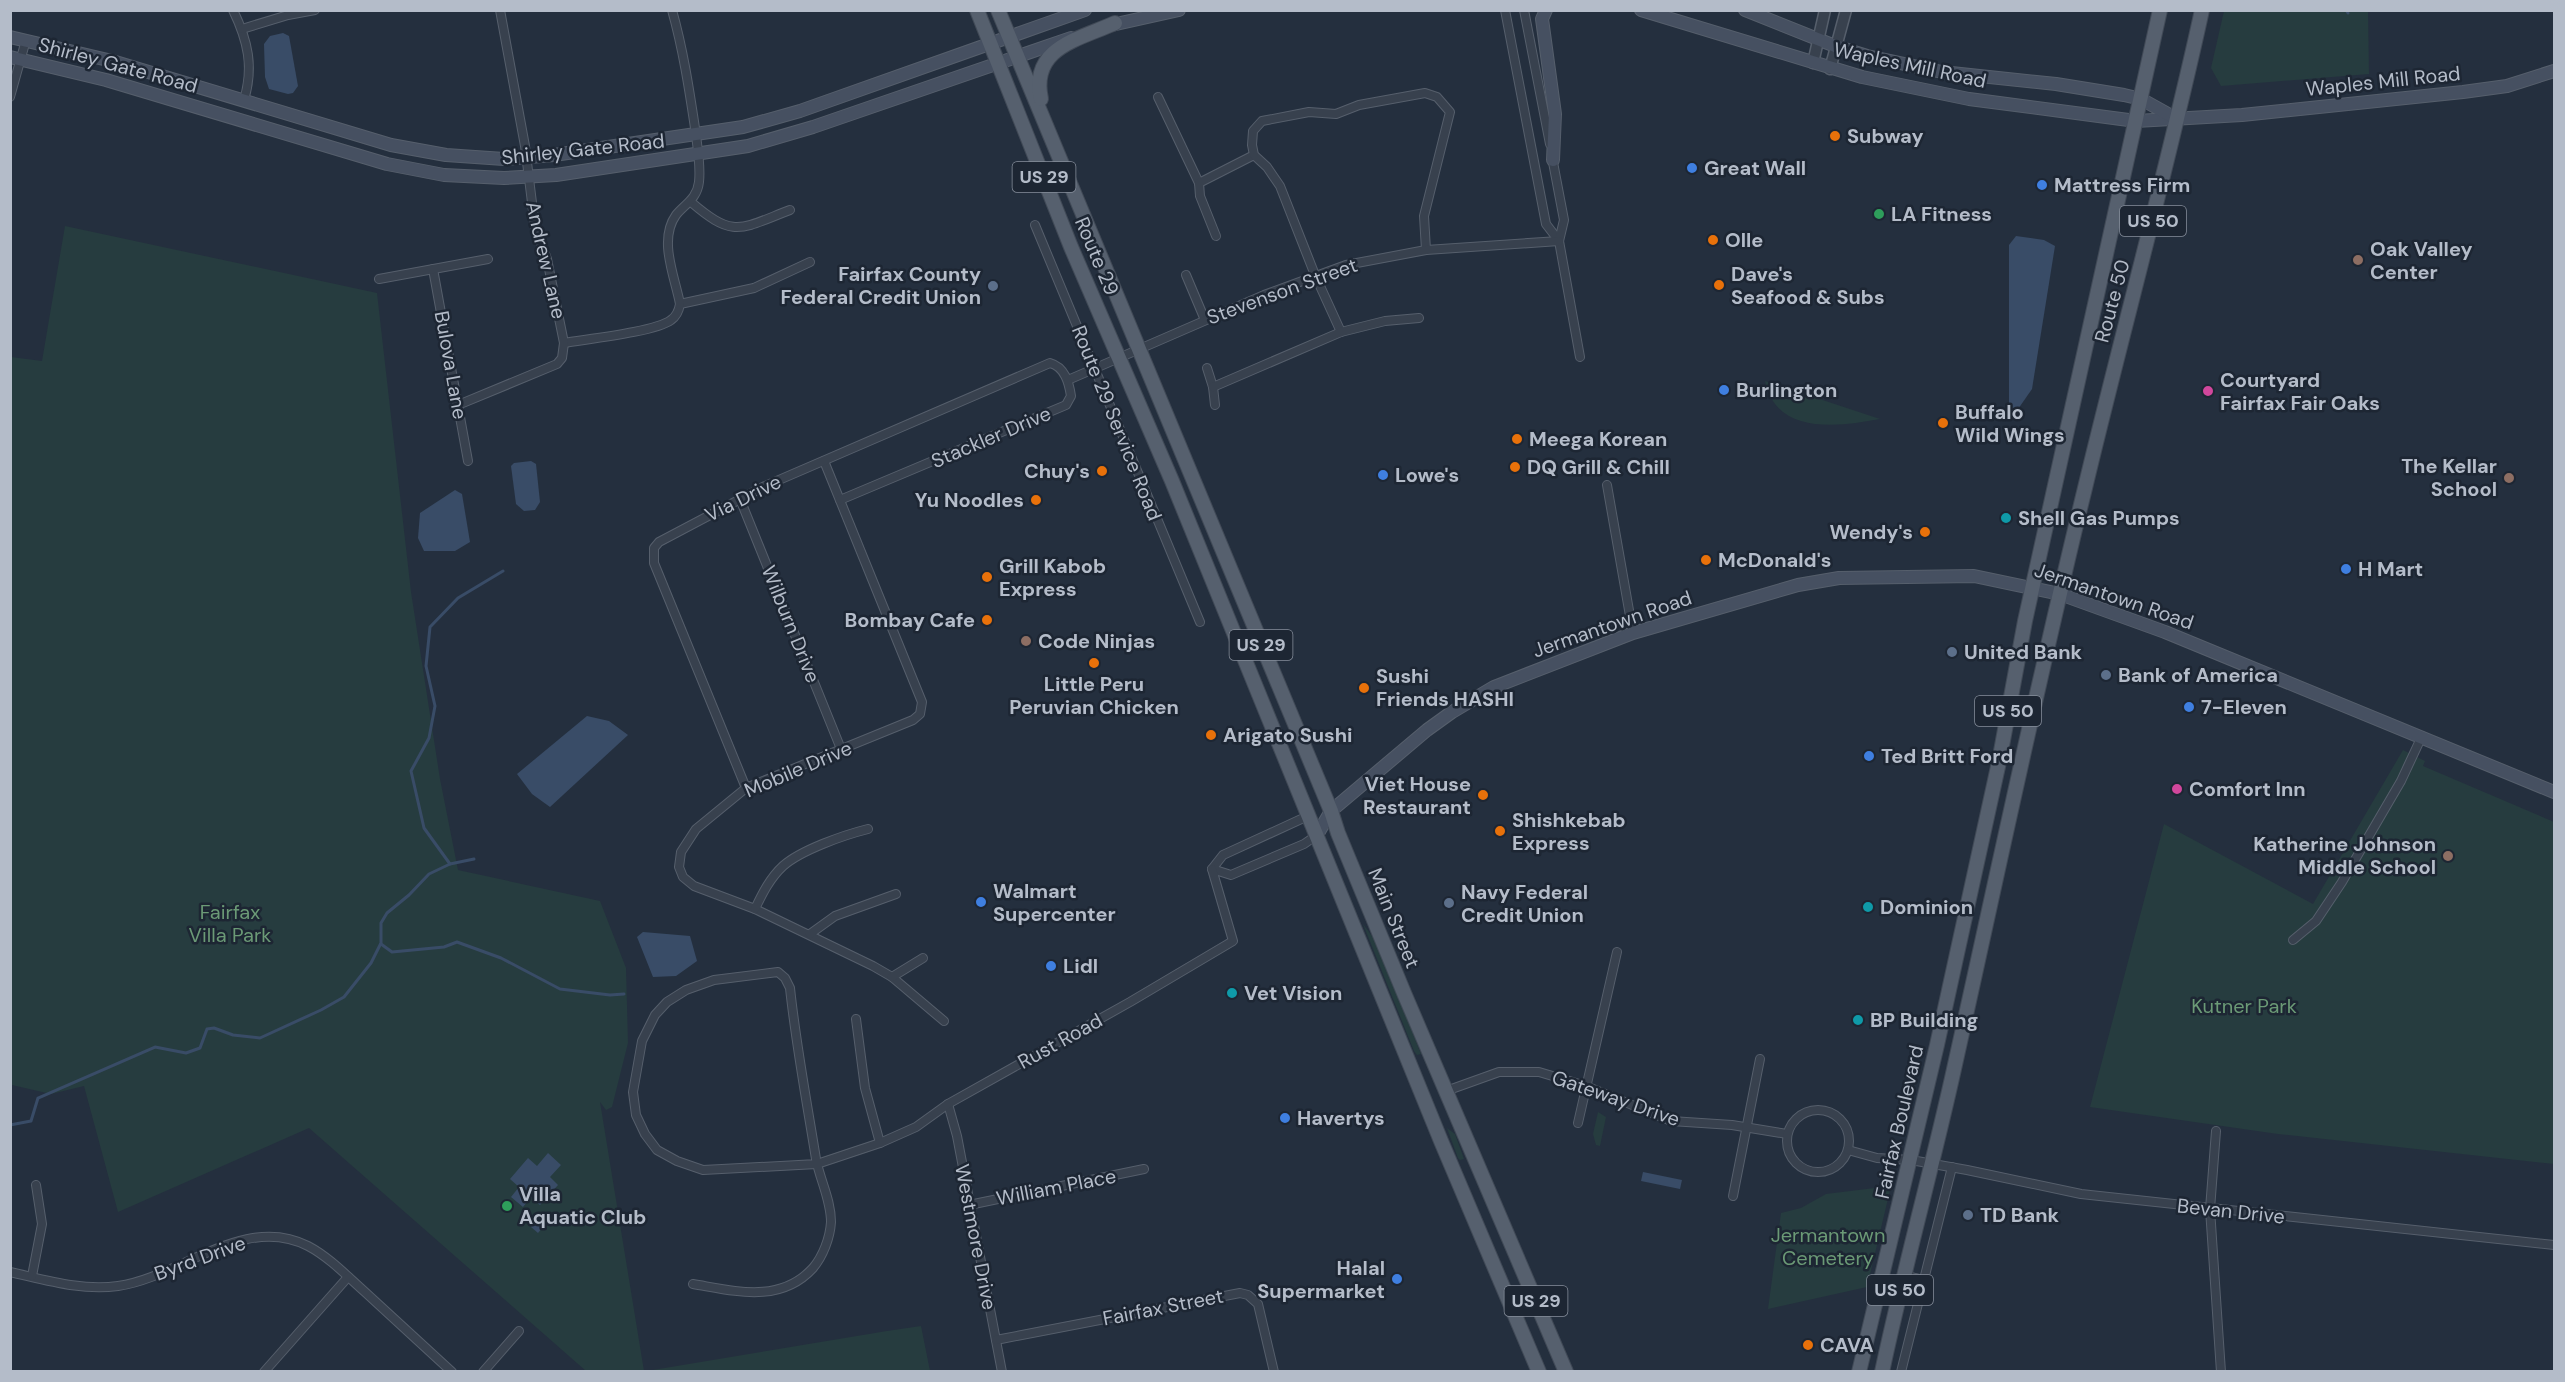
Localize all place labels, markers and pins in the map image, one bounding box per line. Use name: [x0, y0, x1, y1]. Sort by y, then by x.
place label: Subway: [1847, 123, 1923, 149]
marker: Subway: [1828, 129, 1842, 143]
place label: Great Wall: [1704, 155, 1806, 181]
marker: Great Wall: [1685, 161, 1699, 175]
place label: Mattress Firm: [2054, 172, 2190, 198]
marker: Mattress Firm: [2035, 178, 2049, 192]
place label: LA Fitness: [1891, 201, 1992, 227]
marker: LA Fitness: [1872, 207, 1886, 221]
place label: Olle: [1725, 227, 1763, 253]
marker: Olle: [1706, 233, 1720, 247]
place label: Oak Valley Center: [2370, 236, 2473, 285]
marker: Oak Valley Center: [2351, 253, 2365, 267]
place label: Fairfax County Federal Credit Union: [780, 261, 981, 310]
place label: Dave's Seafood & Subs: [1731, 261, 1885, 310]
marker: Dave's Seafood & Subs: [1712, 278, 1726, 292]
marker: Fairfax County Federal Credit Union: [986, 279, 1000, 293]
place label: Courtyard Fairfax Fair Oaks: [2220, 367, 2380, 416]
place label: Burlington: [1736, 377, 1837, 403]
marker: Burlington: [1717, 383, 1731, 397]
marker: Courtyard Fairfax Fair Oaks: [2201, 384, 2215, 398]
place label: Buffalo Wild Wings: [1955, 399, 2065, 448]
marker: Buffalo Wild Wings: [1936, 416, 1950, 430]
place label: Meega Korean: [1529, 426, 1667, 452]
marker: Meega Korean: [1510, 432, 1524, 446]
place label: The Kellar School: [2401, 453, 2497, 502]
place label: DQ Grill & Chill: [1527, 454, 1670, 480]
place label: Chuy's: [1024, 458, 1090, 484]
marker: DQ Grill & Chill: [1508, 460, 1522, 474]
place label: Lowe's: [1395, 462, 1459, 488]
marker: Chuy's: [1095, 464, 1109, 478]
marker: Lowe's: [1376, 468, 1390, 482]
marker: The Kellar School: [2502, 471, 2516, 485]
place label: Yu Noodles: [915, 487, 1024, 513]
marker: Yu Noodles: [1029, 493, 1043, 507]
place label: Shell Gas Pumps: [2018, 505, 2180, 531]
marker: Shell Gas Pumps: [1999, 511, 2013, 525]
place label: Wendy's: [1830, 519, 1913, 545]
marker: Wendy's: [1918, 525, 1932, 539]
place label: McDonald's: [1718, 547, 1831, 573]
place label: Grill Kabob Express: [999, 553, 1106, 602]
marker: McDonald's: [1699, 553, 1713, 567]
place label: H Mart: [2358, 556, 2423, 582]
marker: H Mart: [2339, 562, 2353, 576]
marker: Grill Kabob Express: [980, 570, 994, 584]
place label: Bombay Cafe: [844, 607, 975, 633]
marker: Bombay Cafe: [980, 613, 994, 627]
place label: Code Ninjas: [1038, 628, 1155, 654]
marker: Code Ninjas: [1019, 634, 1033, 648]
place label: United Bank: [1964, 639, 2083, 665]
marker: United Bank: [1945, 645, 1959, 659]
marker: Little Peru Peruvian Chicken: [1087, 656, 1101, 670]
place label: Bank of America: [2118, 662, 2278, 688]
place label: Sushi Friends HASHI: [1376, 663, 1514, 712]
marker: Bank of America: [2099, 668, 2113, 682]
place label: Little Peru Peruvian Chicken: [1009, 671, 1179, 720]
marker: Sushi Friends HASHI: [1357, 681, 1371, 695]
place label: 7-Eleven: [2201, 694, 2287, 720]
marker: 7-Eleven: [2182, 700, 2196, 714]
place label: Arigato Sushi: [1223, 722, 1353, 748]
marker: Arigato Sushi: [1204, 728, 1218, 742]
place label: Ted Britt Ford: [1881, 743, 2013, 769]
marker: Ted Britt Ford: [1862, 749, 1876, 763]
place label: Viet House Restaurant: [1363, 771, 1471, 820]
place label: Comfort Inn: [2189, 776, 2306, 802]
marker: Comfort Inn: [2170, 782, 2184, 796]
marker: Viet House Restaurant: [1476, 788, 1490, 802]
place label: Shishkebab Express: [1512, 807, 1626, 856]
marker: Shishkebab Express: [1493, 824, 1507, 838]
place label: Katherine Johnson Middle School: [2253, 831, 2436, 880]
marker: Katherine Johnson Middle School: [2441, 849, 2455, 863]
place label: Walmart Supercenter: [993, 878, 1116, 927]
place label: Navy Federal Credit Union: [1461, 879, 1588, 928]
place label: Dominion: [1880, 894, 1973, 920]
marker: Walmart Supercenter: [974, 895, 988, 909]
marker: Navy Federal Credit Union: [1442, 896, 1456, 910]
marker: Dominion: [1861, 900, 1875, 914]
place label: Lidl: [1063, 953, 1098, 979]
marker: Lidl: [1044, 959, 1058, 973]
place label: Vet Vision: [1244, 980, 1342, 1006]
marker: Vet Vision: [1225, 986, 1239, 1000]
place label: BP Building: [1870, 1007, 1979, 1033]
marker: BP Building: [1851, 1013, 1865, 1027]
place label: Havertys: [1297, 1105, 1385, 1131]
marker: Havertys: [1278, 1111, 1292, 1125]
place label: Villa Aquatic Club: [519, 1181, 646, 1230]
marker: Villa Aquatic Club: [500, 1199, 514, 1213]
place label: TD Bank: [1980, 1202, 2060, 1228]
marker: TD Bank: [1961, 1208, 1975, 1222]
place label: Halal Supermarket: [1257, 1255, 1385, 1304]
marker: Halal Supermarket: [1390, 1272, 1404, 1286]
place label: CAVA: [1820, 1332, 1874, 1358]
marker: CAVA: [1801, 1338, 1815, 1352]

